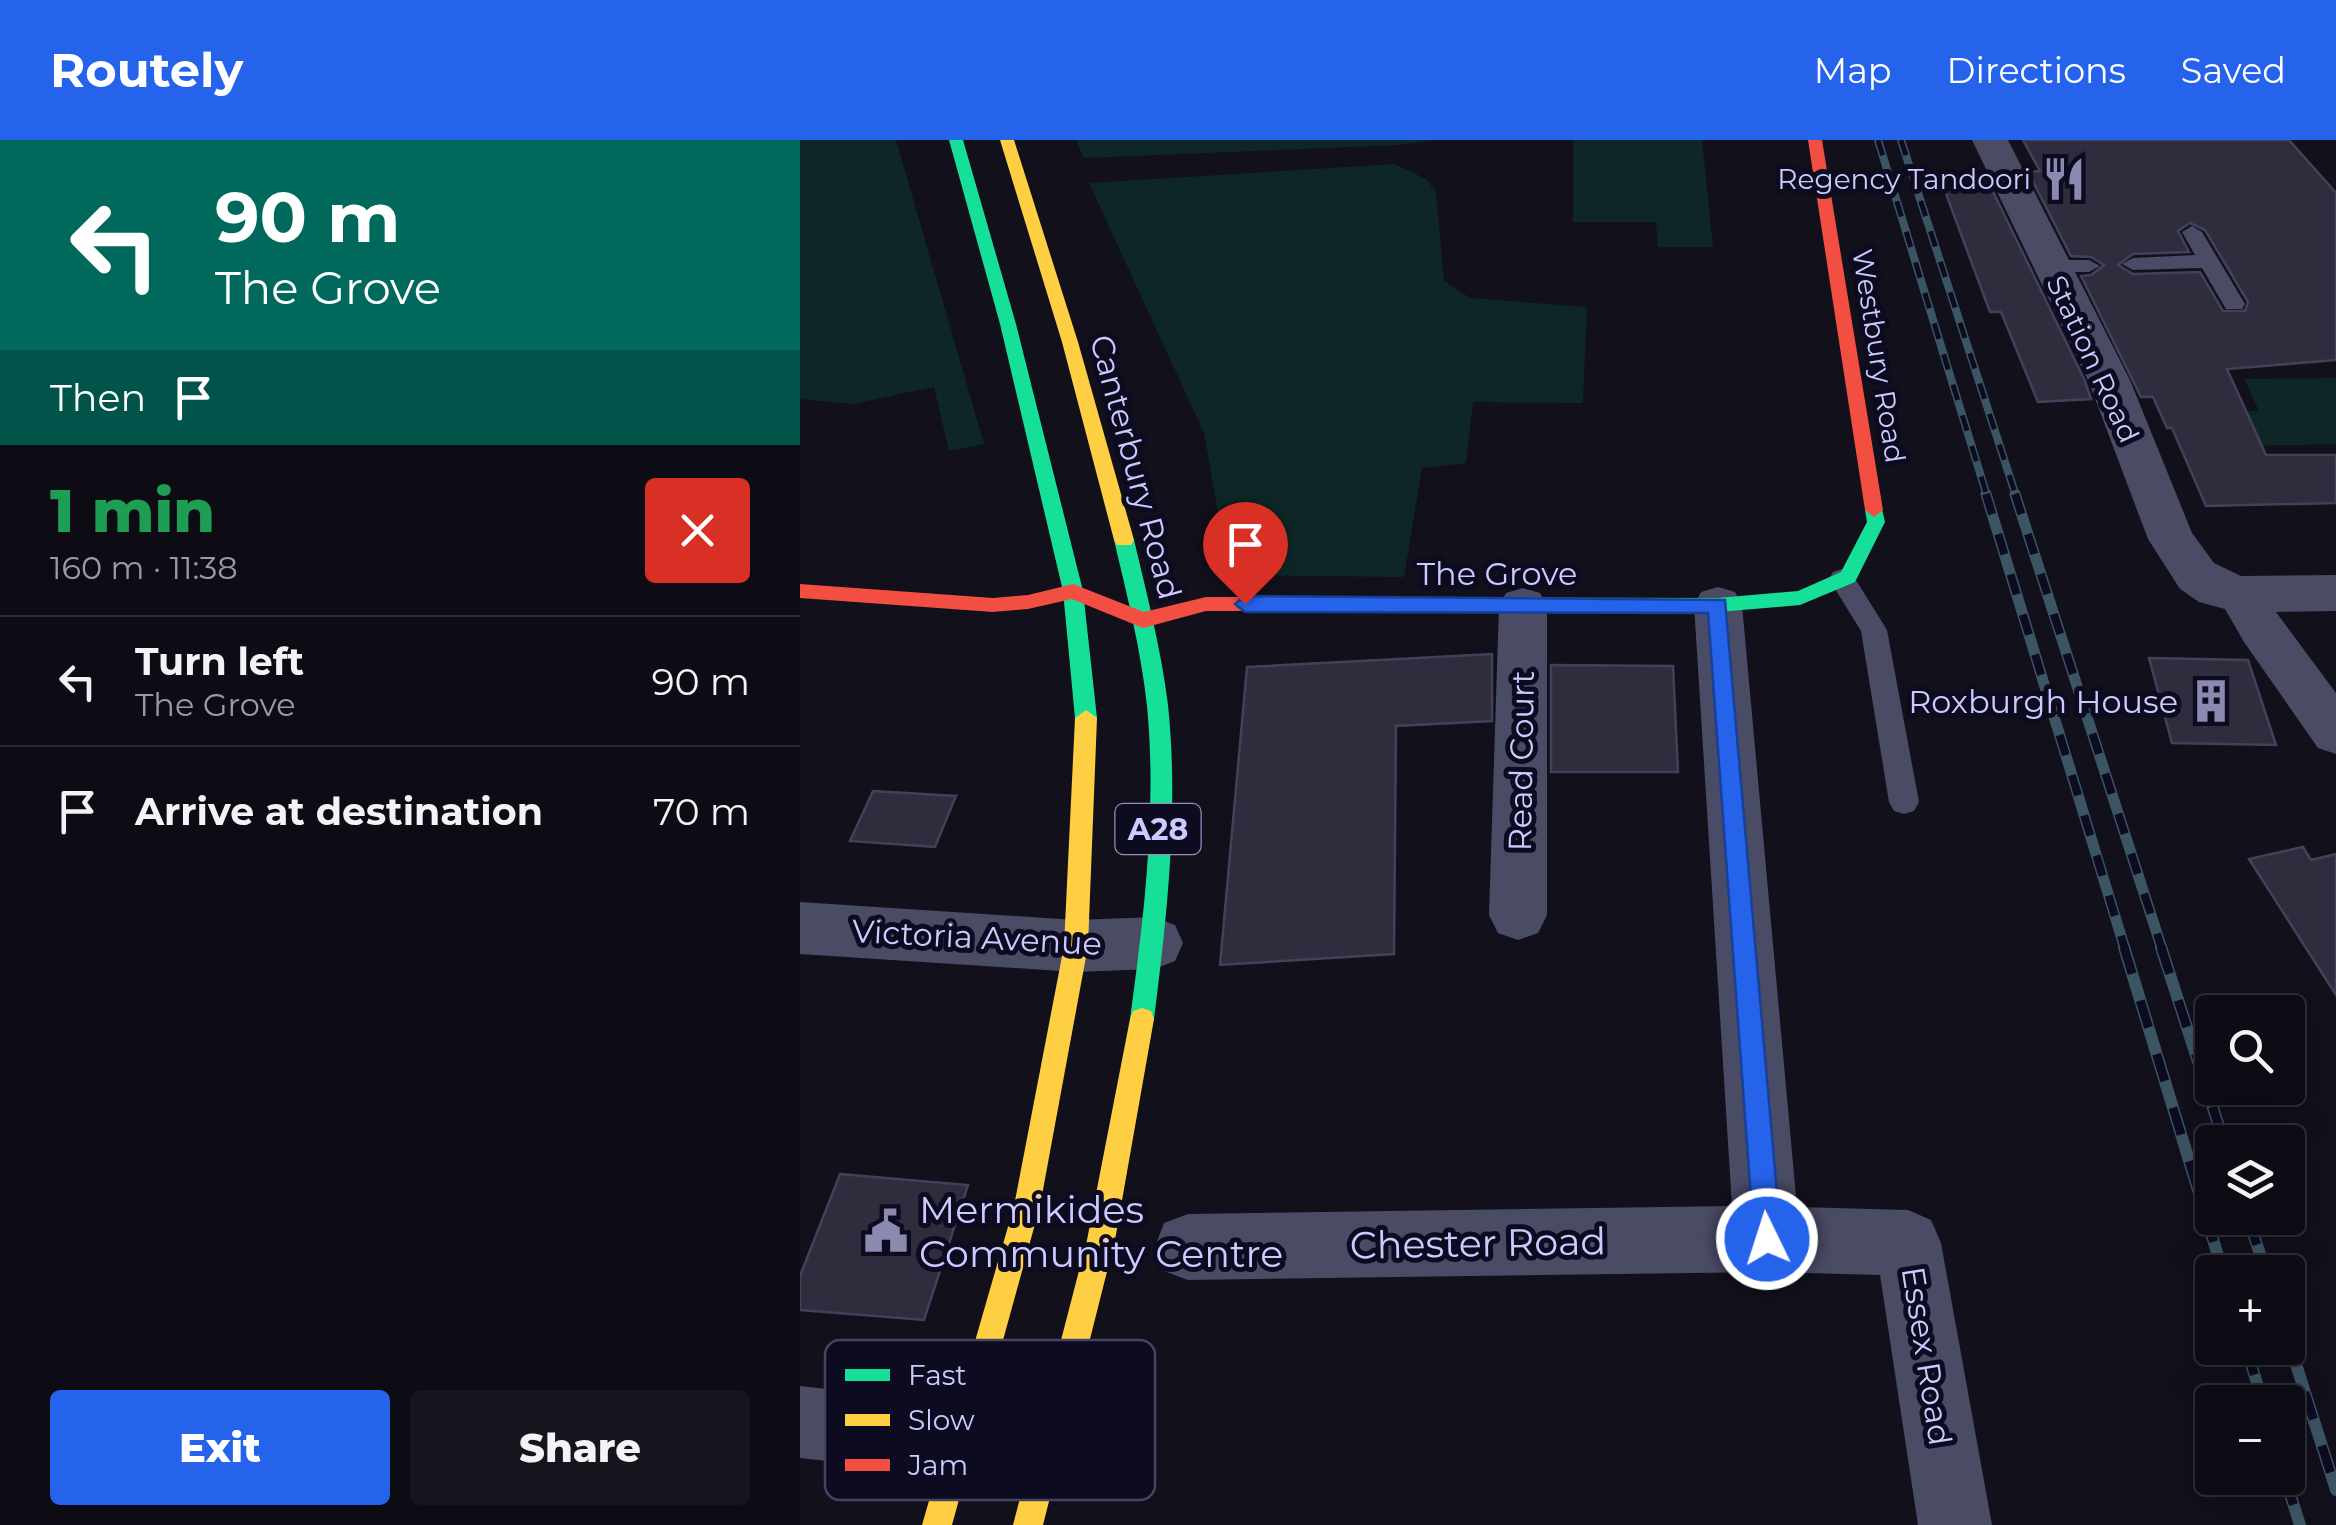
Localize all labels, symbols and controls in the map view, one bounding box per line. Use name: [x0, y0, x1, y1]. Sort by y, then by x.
text: Routely: [50, 41, 243, 99]
text: Map: [1814, 49, 1892, 92]
text: Directions: [1947, 49, 2126, 92]
text: Saved: [2181, 49, 2286, 92]
restaurant icon: Regency Tandoori: [2040, 155, 2088, 203]
place label: Regency Tandoori: [1777, 162, 2031, 196]
text: 90 m: [215, 174, 400, 260]
icon: left: [50, 180, 180, 310]
street label: Westbury Road: [1845, 247, 1913, 465]
text: The Grove: [215, 260, 441, 315]
street label: Station Road: [2039, 270, 2147, 448]
street label: Canterbury Road: [1082, 330, 1190, 604]
icon: arrive: [166, 370, 221, 425]
text: Then: [50, 374, 146, 421]
text: 1 min: [50, 474, 215, 547]
button: close: [645, 478, 750, 583]
pin: [1203, 502, 1288, 605]
icon: arrive: [1218, 517, 1273, 572]
text: 160 m · 11:38: [50, 548, 238, 587]
street label: The Grove: [1417, 554, 1577, 593]
text: Turn left: [135, 638, 304, 685]
icon: left: [50, 654, 105, 709]
text: 90 m: [651, 658, 750, 705]
street label: Read Court: [1500, 670, 1542, 852]
building icon: Roxburgh House: [2187, 677, 2235, 725]
place label: Roxburgh House: [1908, 682, 2178, 721]
text: The Grove: [135, 685, 296, 724]
icon: arrive: [50, 784, 105, 839]
text: Arrive at destination: [135, 788, 543, 835]
text: 70 m: [653, 788, 750, 835]
road number: A28: [1116, 804, 1200, 854]
street label: Victoria Avenue: [851, 911, 1103, 963]
map controls: [2195, 995, 2305, 1495]
button: search: [2195, 995, 2305, 1105]
button: layers: [2195, 1125, 2305, 1235]
place label: Mermikides Community Centre: [919, 1186, 1283, 1277]
position arrow: [1715, 1187, 1819, 1291]
public building icon: Mermikides Community Centre: [862, 1207, 910, 1255]
street label: Chester Road: [1349, 1217, 1607, 1269]
button: +: [2195, 1255, 2305, 1365]
street label: Essex Road: [1894, 1264, 1960, 1448]
legend: [825, 1340, 1155, 1500]
text: Fast: [908, 1358, 967, 1392]
button: −: [2195, 1385, 2305, 1495]
button: Exit: [50, 1390, 390, 1505]
button: Share: [410, 1390, 750, 1505]
text: Slow: [908, 1403, 975, 1437]
text: Jam: [907, 1448, 968, 1482]

